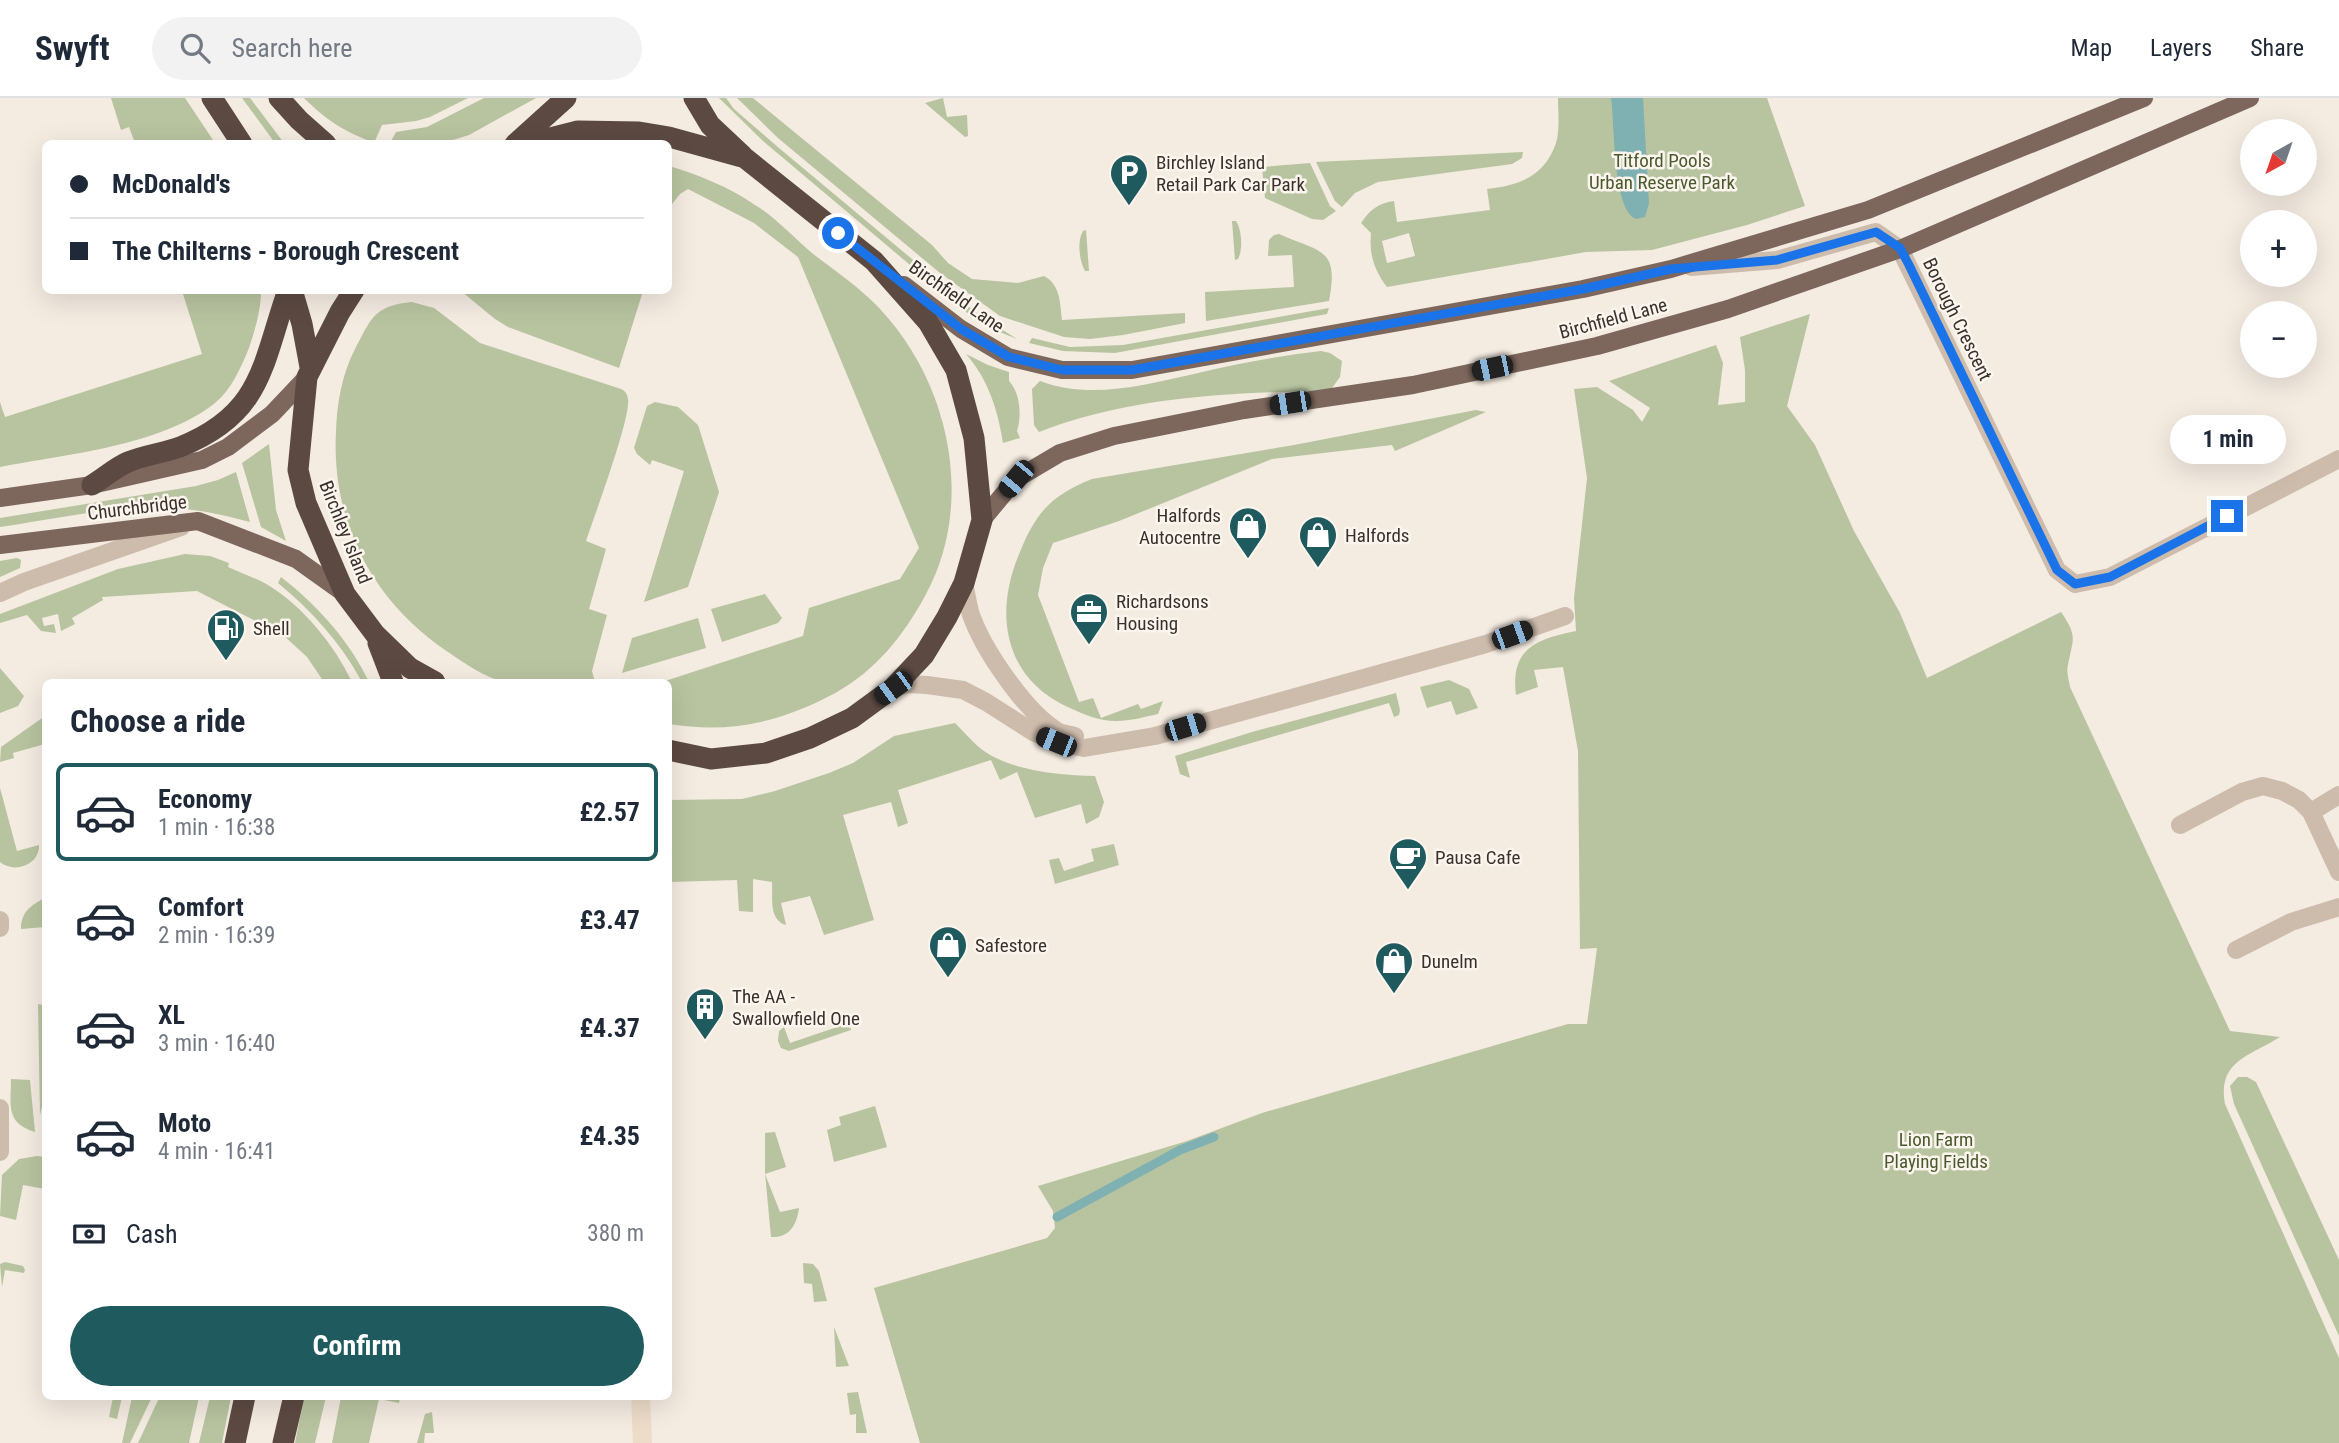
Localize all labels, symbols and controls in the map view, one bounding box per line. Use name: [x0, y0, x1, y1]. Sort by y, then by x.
search box: [152, 17, 642, 80]
text: Swyft: [35, 29, 110, 68]
icon: search: [176, 29, 214, 67]
text: Search here: [232, 33, 353, 63]
text: Map: [2071, 34, 2112, 62]
text: Layers: [2150, 34, 2212, 62]
text: Share: [2250, 34, 2304, 62]
north arrow: [2240, 119, 2317, 196]
map controls: [2240, 119, 2317, 378]
park label: Titford Pools Urban Reserve Park: [1589, 149, 1736, 194]
place label: Birchley Island Retail Park Car Park: [1156, 151, 1305, 196]
parking icon: Birchley Island Retail Park Car Park: [1108, 152, 1150, 207]
text: McDonald's: [112, 169, 231, 199]
button: +: [2240, 210, 2317, 287]
route start: [822, 217, 854, 249]
text: The Chilterns - Borough Crescent: [112, 236, 459, 266]
street label: Borough Crescent: [1918, 254, 1997, 384]
street label: Birchfield Lane: [905, 255, 1009, 338]
street label: Birchfield Lane: [1557, 293, 1670, 344]
button: −: [2240, 301, 2317, 378]
car: [1470, 353, 1515, 383]
car: [1268, 389, 1313, 417]
callout: 1 min: [2169, 414, 2285, 464]
text: 1 min: [2202, 426, 2254, 453]
car: [995, 456, 1038, 502]
street label: Birchley Island: [314, 477, 377, 587]
street label: Churchbridge: [86, 490, 188, 525]
route end: [2211, 500, 2243, 532]
place label: Halfords Autocentre: [1139, 504, 1221, 549]
shop icon: Halfords Autocentre: [1227, 505, 1269, 560]
shop icon: Halfords: [1297, 514, 1339, 569]
place label: Halfords: [1345, 524, 1410, 547]
place label: Richardsons Housing: [1116, 590, 1209, 635]
office icon: Richardsons Housing: [1068, 591, 1110, 646]
fuel station icon: Shell: [205, 607, 247, 662]
place label: Shell: [253, 617, 290, 640]
car: [1489, 618, 1536, 652]
car: [870, 667, 917, 709]
text: Choose a ride: [70, 702, 245, 740]
car: [1162, 711, 1209, 743]
car: [1033, 724, 1080, 760]
icon: car: [74, 781, 137, 844]
text: Economy: [158, 784, 252, 814]
text: £2.57: [579, 797, 640, 827]
text: 1 min · 16:38: [158, 814, 275, 841]
cafe icon: Pausa Cafe: [1387, 836, 1429, 891]
place label: Pausa Cafe: [1435, 846, 1521, 869]
icon: car: [74, 889, 137, 952]
text: Comfort: [158, 892, 244, 922]
text: £3.47: [579, 905, 640, 935]
text: 2 min · 16:39: [158, 922, 275, 949]
shop icon: Safestore: [927, 924, 969, 979]
place label: Safestore: [975, 934, 1047, 957]
shop icon: Dunelm: [1373, 940, 1415, 995]
place label: Dunelm: [1421, 950, 1478, 973]
place label: The AA - Swallowfield One: [732, 985, 860, 1030]
building icon: The AA - Swallowfield One: [684, 986, 726, 1041]
icon: car: [74, 997, 137, 1060]
text: XL: [158, 1000, 185, 1030]
text: £4.37: [579, 1013, 640, 1043]
text: 3 min · 16:40: [158, 1030, 275, 1057]
icon: car: [74, 1105, 137, 1168]
text: Moto: [158, 1108, 211, 1138]
text: £4.35: [579, 1121, 640, 1151]
park label: Lion Farm Playing Fields: [1884, 1128, 1988, 1173]
text: 4 min · 16:41: [158, 1138, 275, 1165]
icon: cash: [70, 1215, 108, 1253]
text: Cash: [126, 1219, 178, 1249]
text: 380 m: [587, 1220, 644, 1247]
button: Confirm: [70, 1306, 644, 1386]

